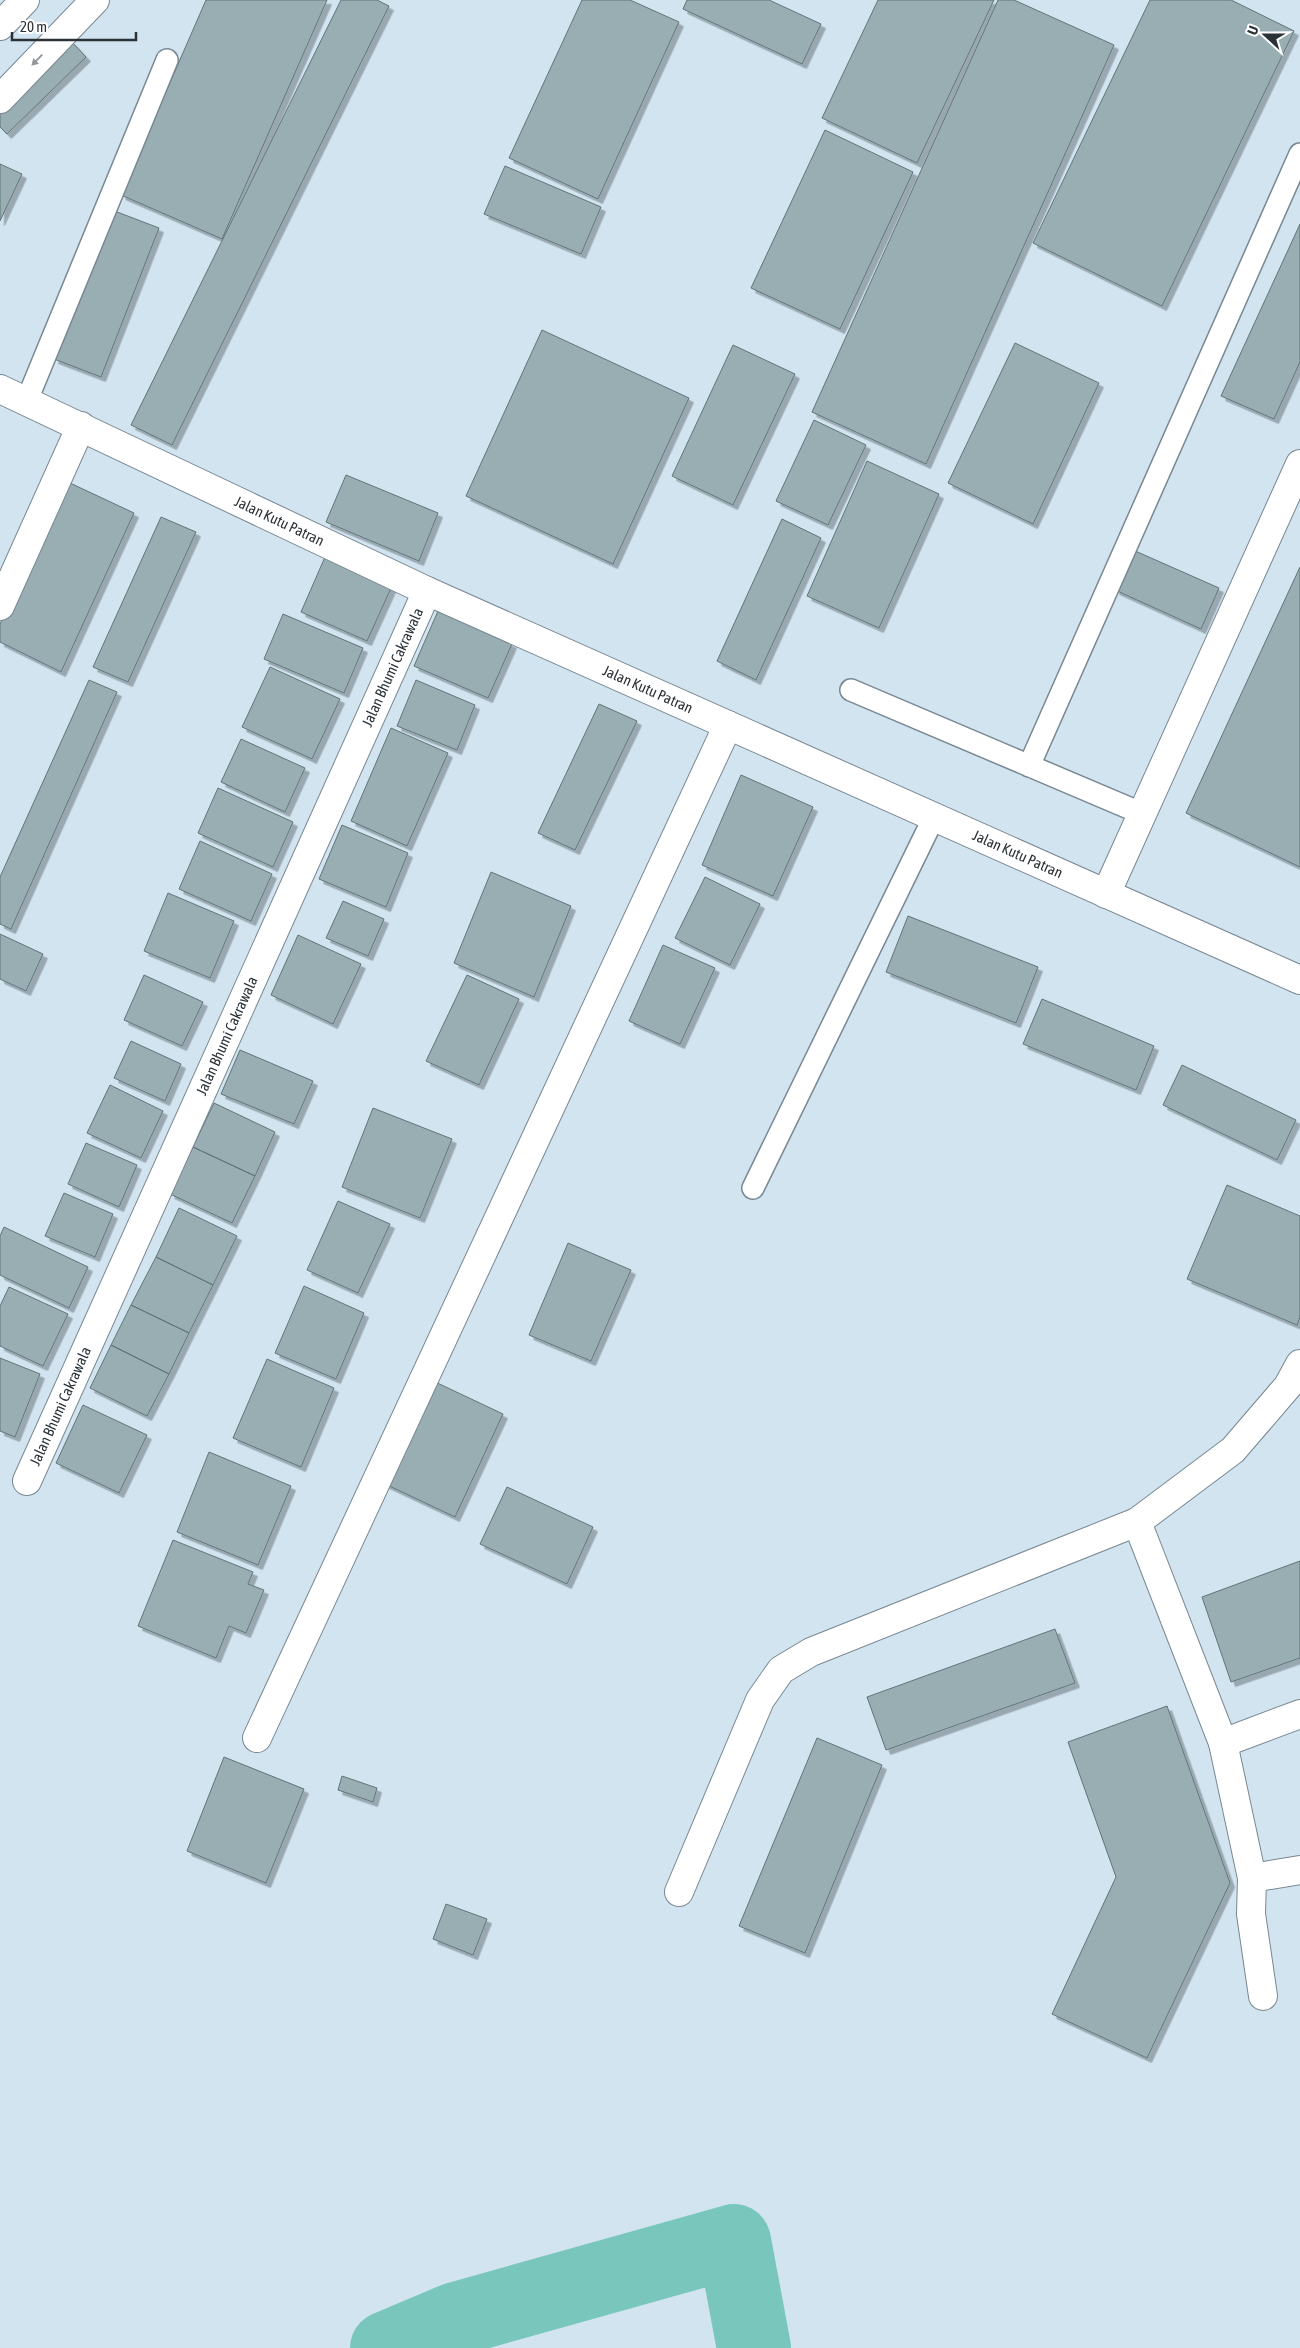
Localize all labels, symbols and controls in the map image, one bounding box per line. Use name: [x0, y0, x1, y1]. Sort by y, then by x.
scale bar: [12, 10, 136, 42]
north arrow: [1240, 10, 1290, 60]
text: 20 m: [20, 18, 47, 35]
text: U: [1244, 24, 1262, 37]
one-way arrow: [31, 54, 43, 66]
street label: Jalan Kutu Patran: [232, 492, 327, 549]
street label: Jalan Bhumi Cakrawala: [358, 605, 426, 729]
street label: Jalan Kutu Patran: [600, 661, 696, 716]
street label: Jalan Kutu Patran: [970, 826, 1066, 881]
street label: Jalan Bhumi Cakrawala: [193, 974, 261, 1098]
street label: Jalan Bhumi Cakrawala: [26, 1344, 94, 1468]

